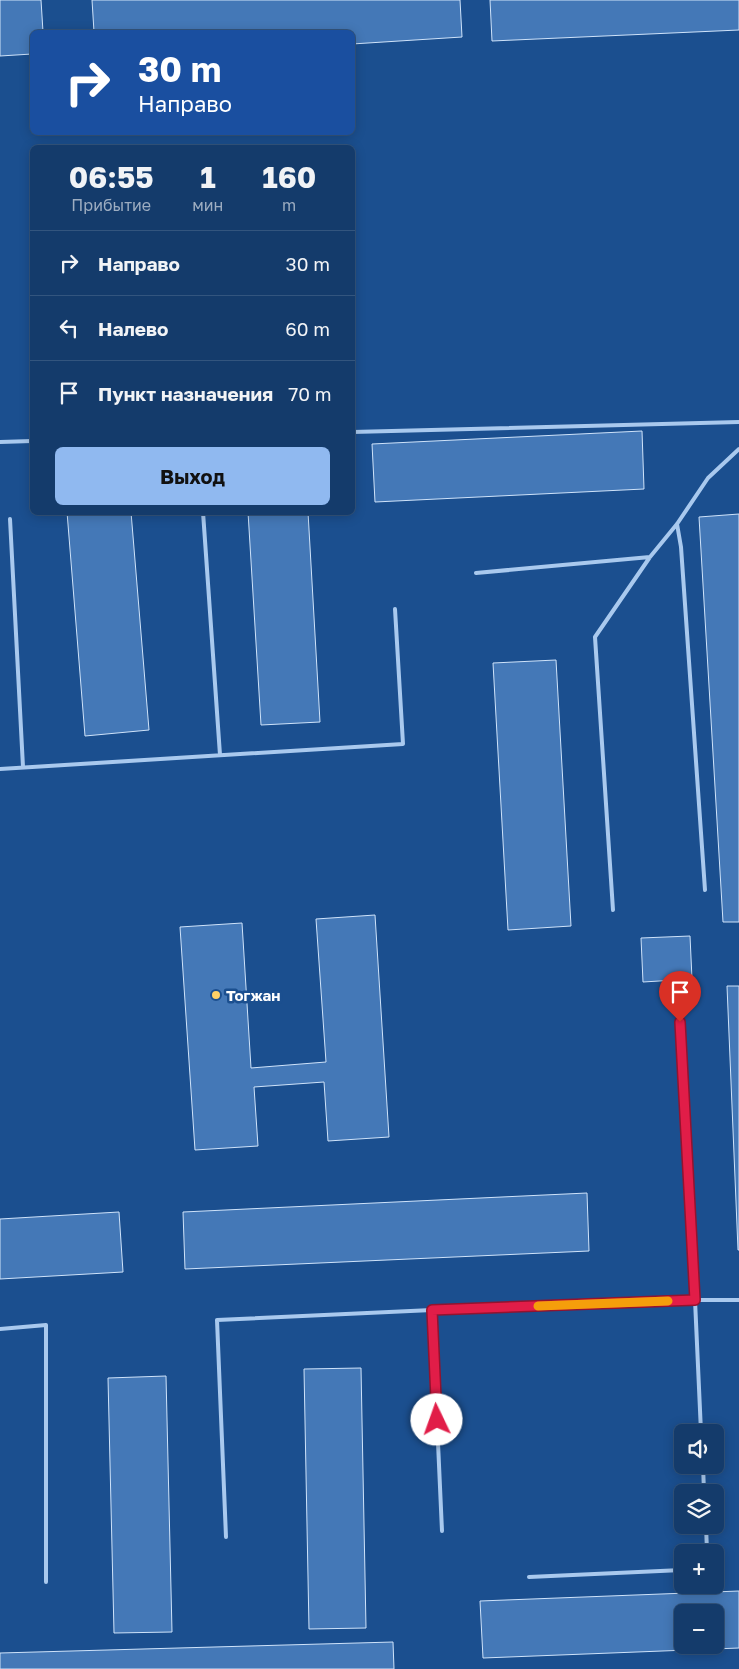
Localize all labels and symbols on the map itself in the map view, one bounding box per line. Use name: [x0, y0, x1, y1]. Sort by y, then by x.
pin: [659, 971, 701, 1022]
place label: Тогжан: [226, 986, 280, 1004]
marker: Тогжан: [210, 989, 222, 1001]
position arrow: [410, 1393, 462, 1445]

